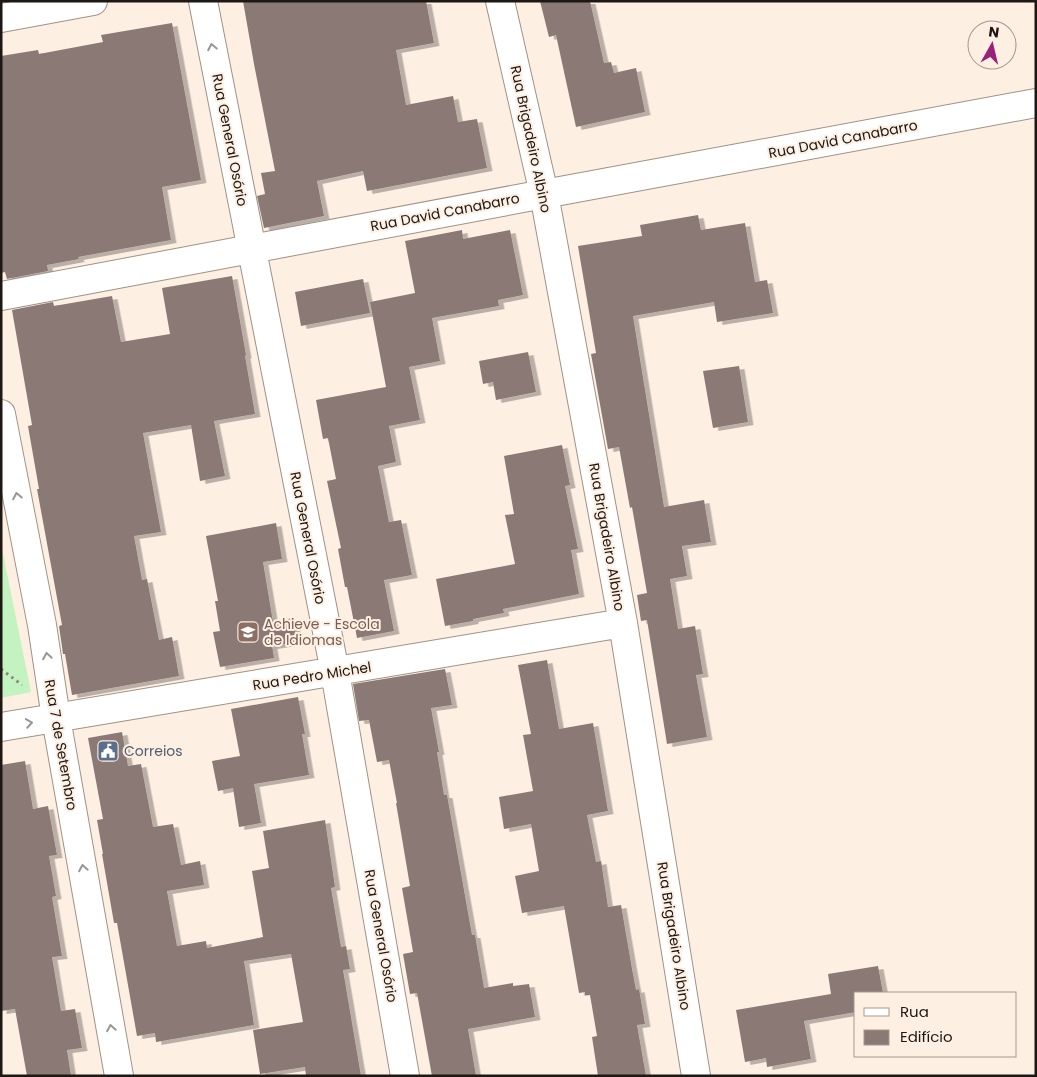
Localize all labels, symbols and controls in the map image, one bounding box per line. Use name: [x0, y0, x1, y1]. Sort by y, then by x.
north arrow: [967, 20, 1017, 70]
text: N: [987, 21, 1000, 43]
one-way arrow: [207, 42, 218, 51]
street label: Rua Brigadeiro Albino: [506, 64, 556, 215]
street label: Rua General Osório: [207, 72, 253, 208]
street label: Rua David Canabarro: [767, 115, 919, 163]
street label: Rua David Canabarro: [369, 188, 521, 236]
street label: Rua Brigadeiro Albino: [584, 461, 630, 613]
street label: Rua General Osório: [285, 470, 331, 606]
one-way arrow: [12, 492, 23, 500]
place label: Achieve - Escola de Idiomas: [264, 614, 380, 650]
school or university icon: Achieve - Escola de Idiomas: [236, 620, 260, 644]
one-way arrow: [42, 651, 52, 660]
street label: Rua Pedro Michel: [251, 657, 373, 695]
street label: Rua 7 de Setembro: [40, 678, 82, 812]
one-way arrow: [24, 718, 33, 728]
public building icon: Correios: [96, 739, 120, 763]
place label: Correios: [124, 741, 183, 761]
street label: Rua Brigadeiro Albino: [652, 860, 696, 1012]
one-way arrow: [78, 863, 88, 872]
street label: Rua General Osório: [359, 868, 403, 1004]
legend: [854, 992, 1017, 1057]
text: Rua: [900, 1001, 929, 1022]
one-way arrow: [106, 1023, 116, 1032]
text: Edifício: [900, 1026, 953, 1047]

